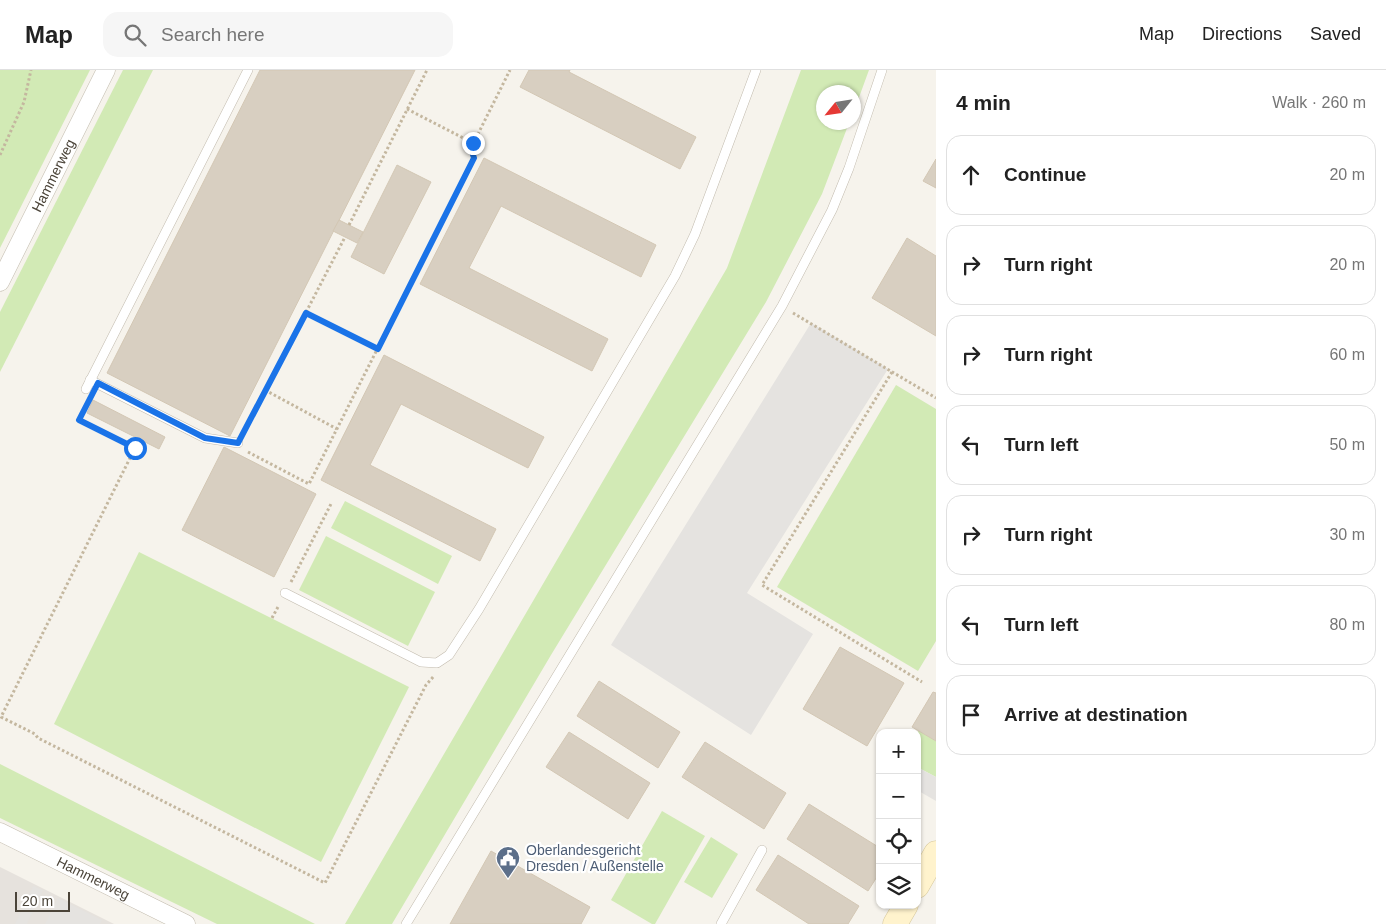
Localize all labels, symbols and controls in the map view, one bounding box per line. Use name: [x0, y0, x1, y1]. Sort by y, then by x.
search box: [103, 12, 453, 57]
text: Map: [25, 21, 73, 48]
icon: search: [121, 21, 149, 49]
text: Search here: [161, 24, 265, 45]
text: Map: [1139, 24, 1174, 44]
text: Directions: [1202, 24, 1282, 44]
text: Saved: [1310, 24, 1361, 44]
north arrow: [816, 85, 861, 130]
text: 4 min: [956, 91, 1011, 114]
text: Walk · 260 m: [1272, 94, 1366, 111]
route end: [462, 132, 485, 155]
street label: Hammerweg: [28, 136, 78, 215]
icon: ahead: [957, 161, 985, 189]
text: Continue: [1004, 164, 1086, 185]
text: 20 m: [1329, 166, 1365, 183]
icon: right: [957, 251, 985, 279]
text: Turn right: [1004, 254, 1092, 275]
text: 20 m: [1329, 256, 1365, 273]
icon: right: [957, 341, 985, 369]
text: Turn right: [1004, 344, 1092, 365]
text: 60 m: [1329, 346, 1365, 363]
icon: left: [957, 431, 985, 459]
text: Turn left: [1004, 434, 1079, 455]
text: 50 m: [1329, 436, 1365, 453]
route start: [124, 437, 147, 460]
icon: right: [957, 521, 985, 549]
text: Turn right: [1004, 524, 1092, 545]
text: 30 m: [1329, 526, 1365, 543]
icon: left: [957, 611, 985, 639]
text: Turn left: [1004, 614, 1079, 635]
text: 80 m: [1329, 616, 1365, 633]
icon: arrive: [957, 701, 985, 729]
text: Arrive at destination: [1004, 704, 1188, 725]
map controls: [876, 729, 921, 909]
button: +: [876, 729, 921, 774]
button: −: [876, 774, 921, 819]
button: locate: [876, 819, 921, 864]
place label: Oberlandesgericht Dresden / Außenstelle: [526, 842, 664, 874]
public building icon: Oberlandesgericht Dresden / Außenstelle: [495, 845, 521, 879]
street label: Hammerweg: [54, 853, 132, 903]
button: layers: [876, 864, 921, 909]
scale bar: [15, 889, 70, 912]
text: 20 m: [22, 893, 53, 909]

